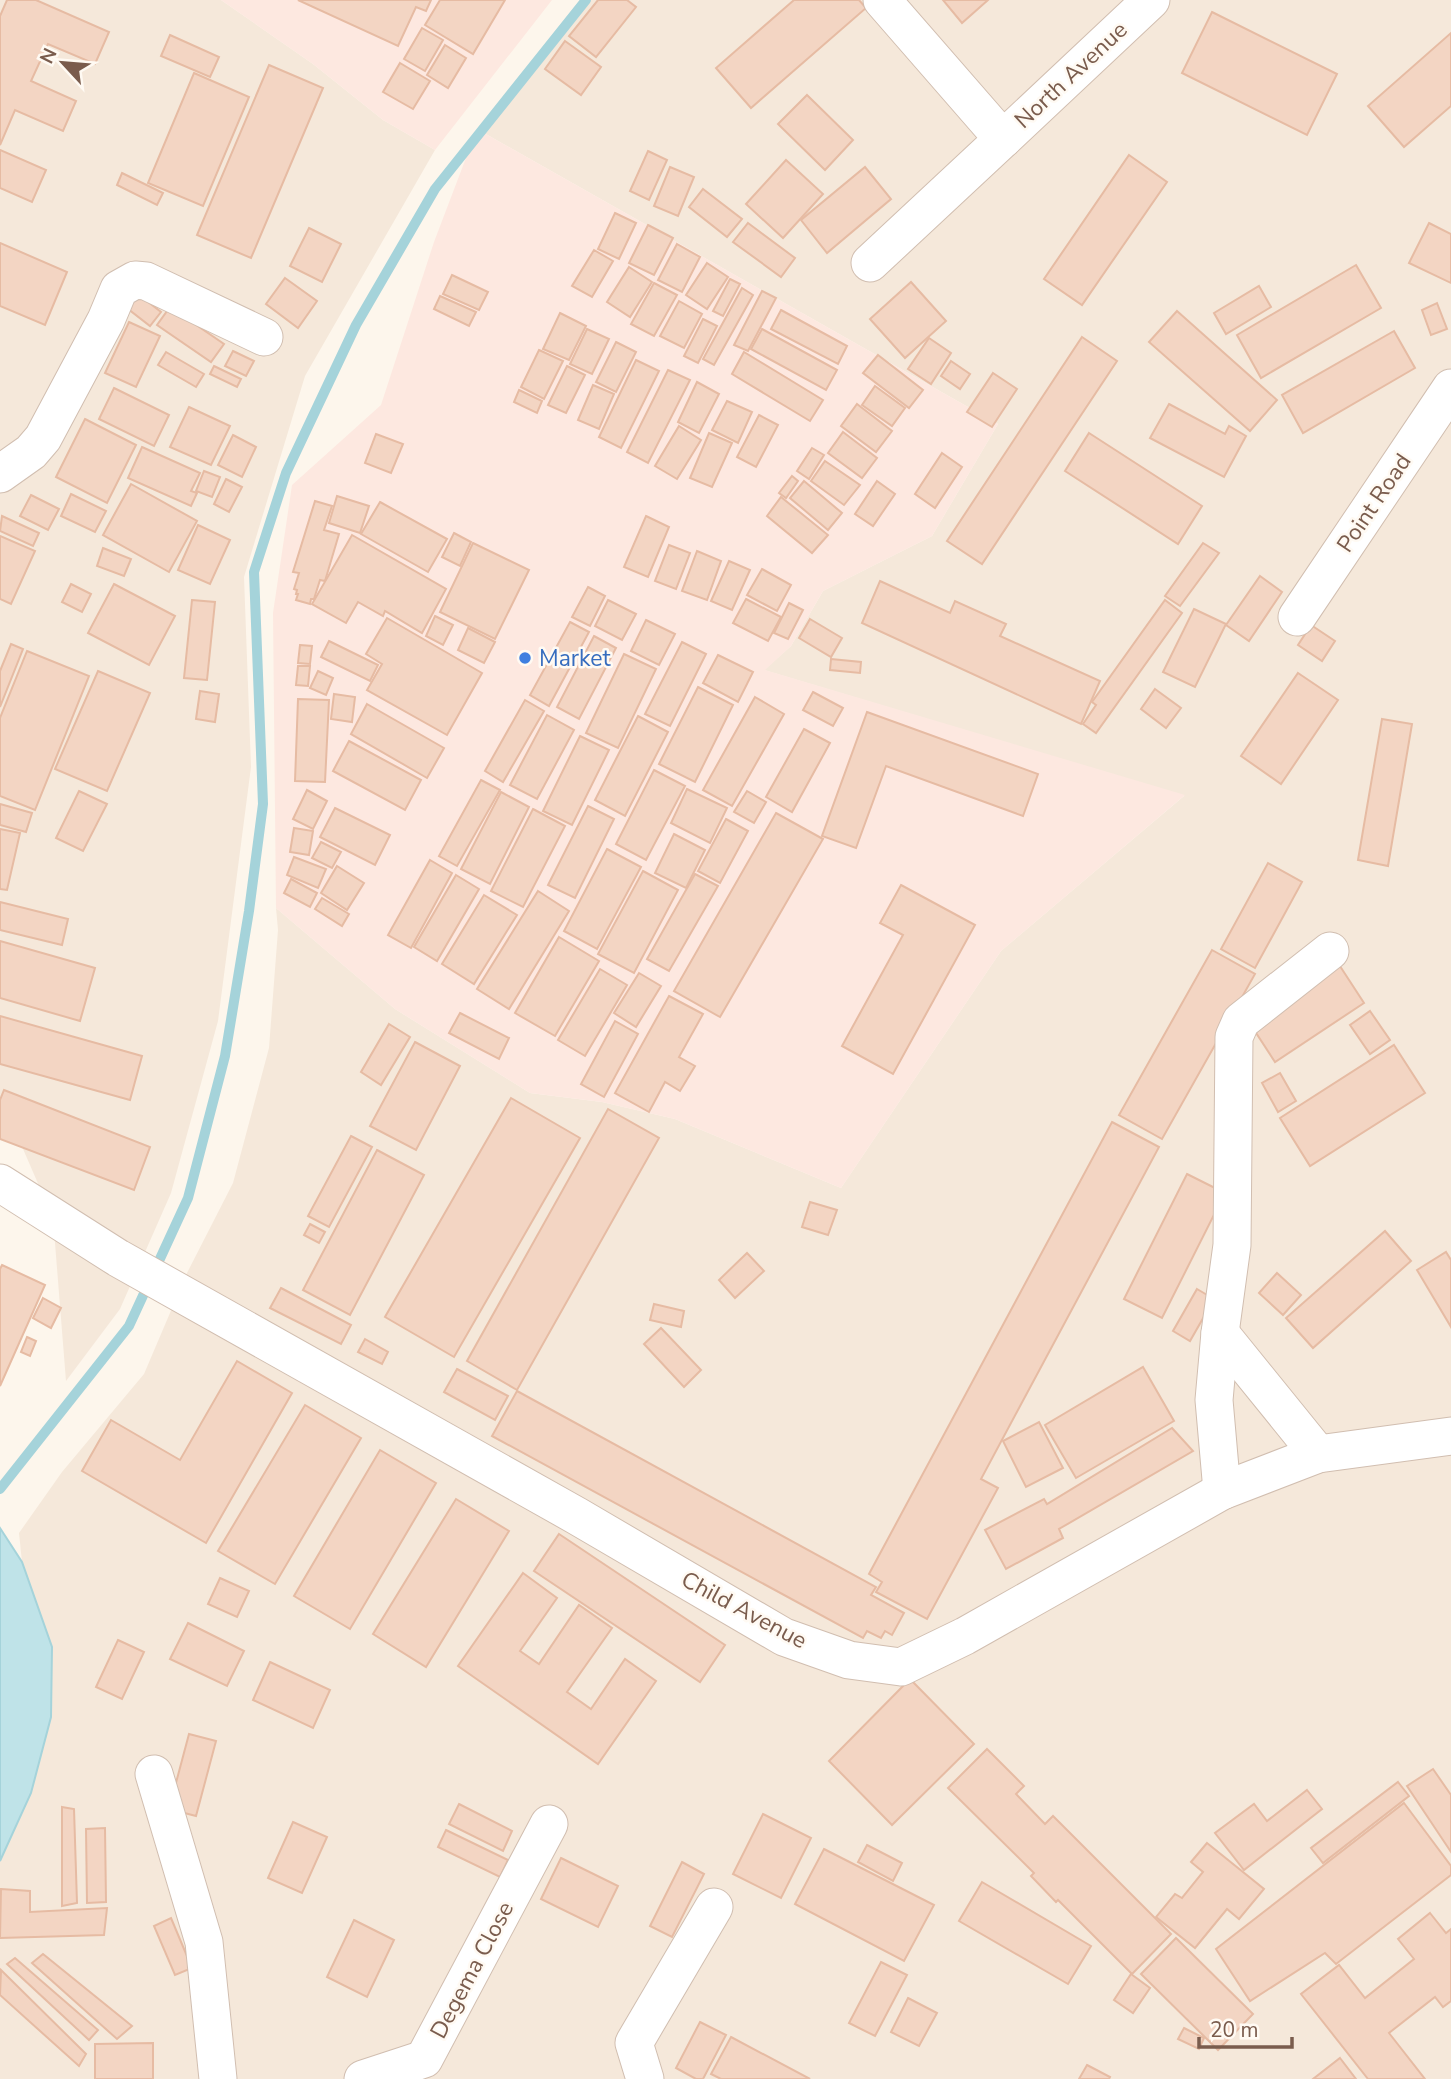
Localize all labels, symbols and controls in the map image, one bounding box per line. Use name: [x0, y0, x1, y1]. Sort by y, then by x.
street label: North Avenue: [1008, 15, 1134, 135]
north arrow: [28, 28, 98, 98]
text: N: [34, 44, 63, 68]
street label: Point Road: [1330, 448, 1418, 558]
place label: Market: [539, 643, 612, 674]
marker: Market: [517, 650, 533, 666]
street label: Child Avenue: [676, 1564, 812, 1656]
street label: Degema Close: [423, 1896, 521, 2044]
scale bar: [1199, 2006, 1292, 2050]
text: 20 m: [1210, 2016, 1259, 2044]

